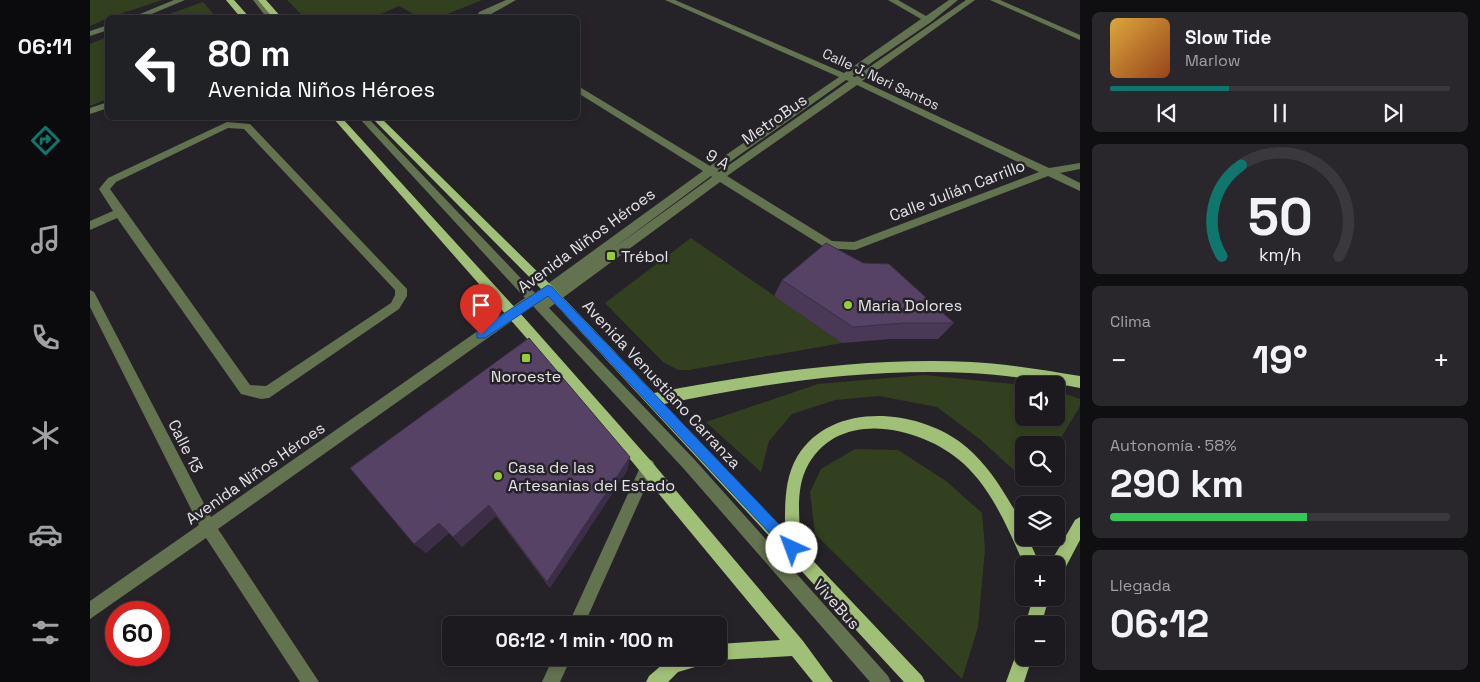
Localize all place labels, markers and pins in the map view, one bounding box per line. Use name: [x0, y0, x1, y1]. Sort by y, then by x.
place label: Trébol: [621, 246, 669, 267]
marker: Trébol: [605, 250, 617, 262]
pin: [460, 284, 502, 335]
place label: Maria Dolores: [858, 295, 962, 316]
marker: Maria Dolores: [842, 299, 854, 311]
marker: Noroeste: [520, 352, 532, 364]
place label: Noroeste: [491, 366, 561, 387]
place label: Casa de las Artesanias del Estado: [508, 457, 675, 496]
marker: Casa de las Artesanias del Estado: [492, 470, 504, 482]

